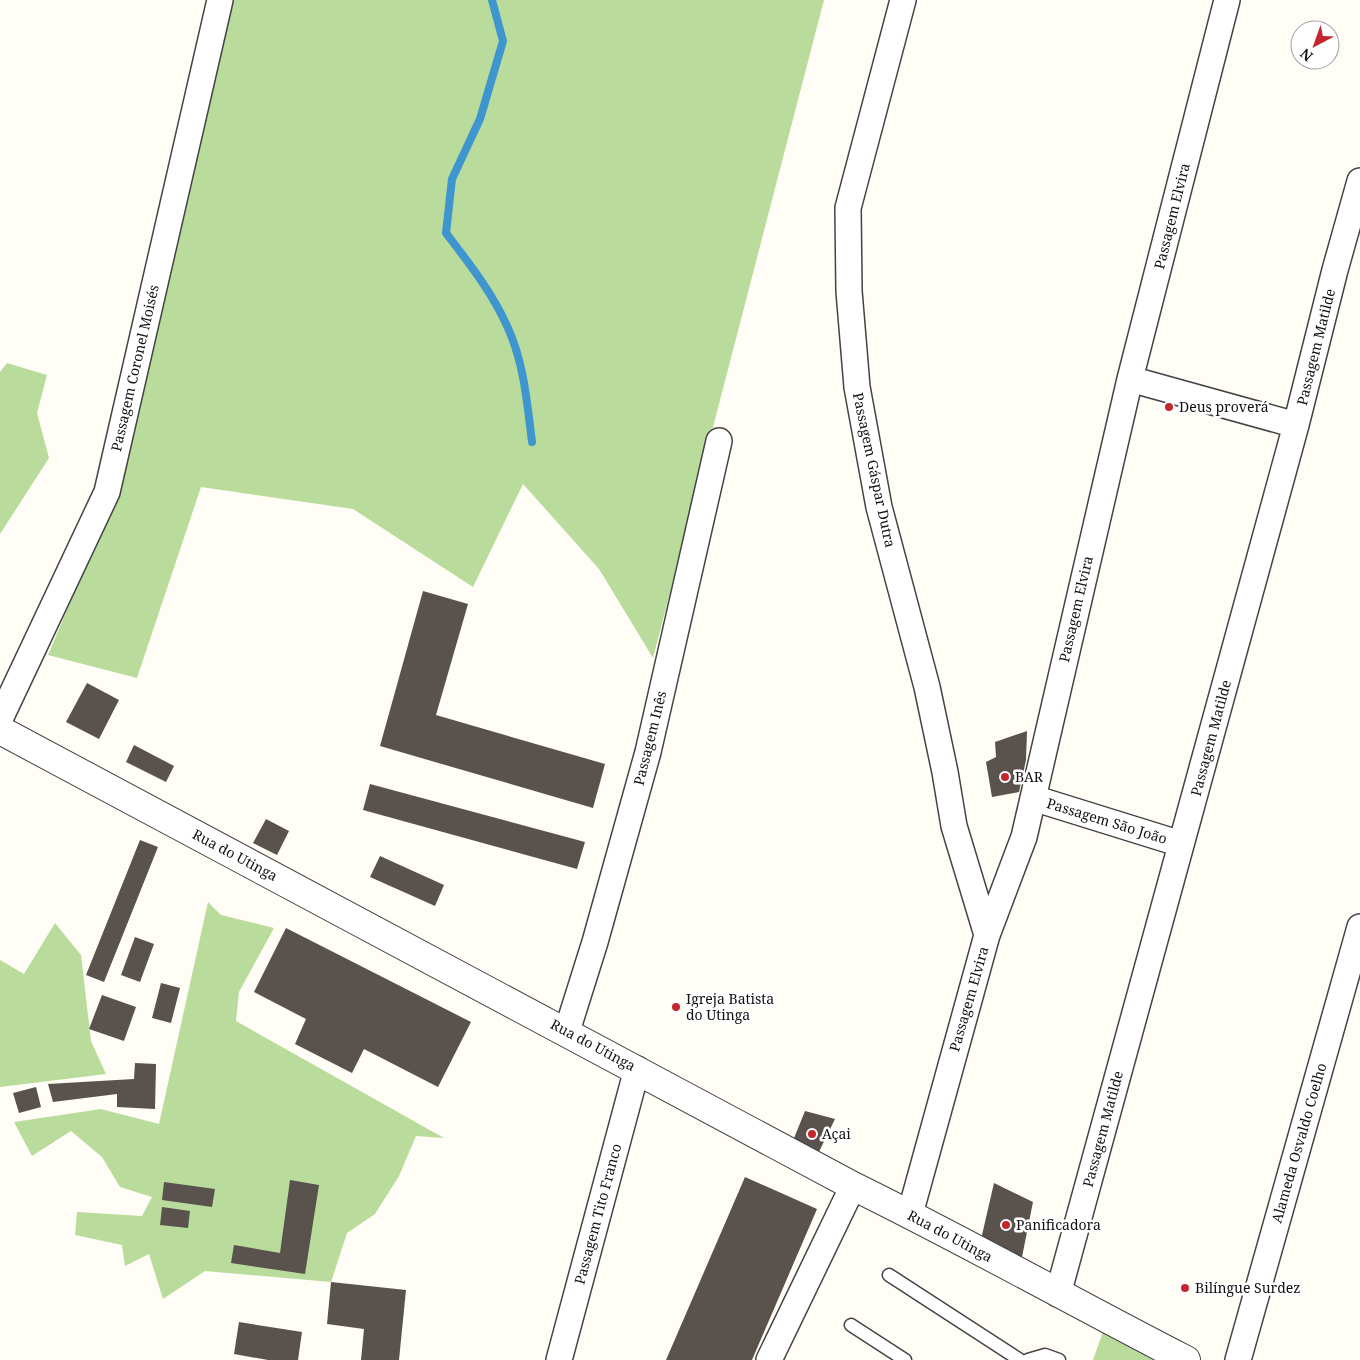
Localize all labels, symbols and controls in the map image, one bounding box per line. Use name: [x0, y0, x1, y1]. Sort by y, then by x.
north arrow: [1290, 20, 1340, 70]
text: N: [1296, 44, 1317, 66]
street label: Passagem Elvira: [1149, 161, 1194, 271]
street label: Passagem Coronel Moisés: [106, 283, 163, 453]
street label: Passagem Matilde: [1292, 287, 1339, 407]
street label: Passagem Gáspar Dutra: [849, 391, 900, 549]
place label: Deus proverá: [1179, 397, 1269, 416]
marker: Deus proverá: [1163, 401, 1175, 413]
street label: Passagem Elvira: [1054, 554, 1097, 664]
street label: Passagem Matilde: [1186, 678, 1235, 798]
street label: Passagem Inês: [629, 689, 670, 787]
place label: BAR: [1015, 767, 1044, 786]
marker: BAR: [999, 771, 1011, 783]
street label: Passagem São João: [1045, 793, 1170, 848]
street label: Rua do Utinga: [189, 824, 281, 885]
street label: Passagem Elvira: [944, 944, 993, 1054]
place label: Igreja Batista do Utinga: [686, 989, 774, 1024]
marker: Igreja Batista do Utinga: [670, 1001, 682, 1013]
street label: Rua do Utinga: [547, 1014, 639, 1075]
street label: Alameda Osvaldo Coelho: [1267, 1061, 1330, 1225]
street label: Passagem Matilde: [1078, 1069, 1127, 1189]
place label: Açai: [822, 1124, 851, 1143]
marker: Açai: [806, 1128, 818, 1140]
street label: Passagem Tito Franco: [570, 1141, 625, 1286]
street label: Rua do Utinga: [904, 1205, 996, 1266]
place label: Panificadora: [1016, 1215, 1101, 1234]
marker: Panificadora: [1000, 1219, 1012, 1231]
place label: Bilíngue Surdez: [1195, 1278, 1300, 1297]
marker: Bilíngue Surdez: [1179, 1282, 1191, 1294]

